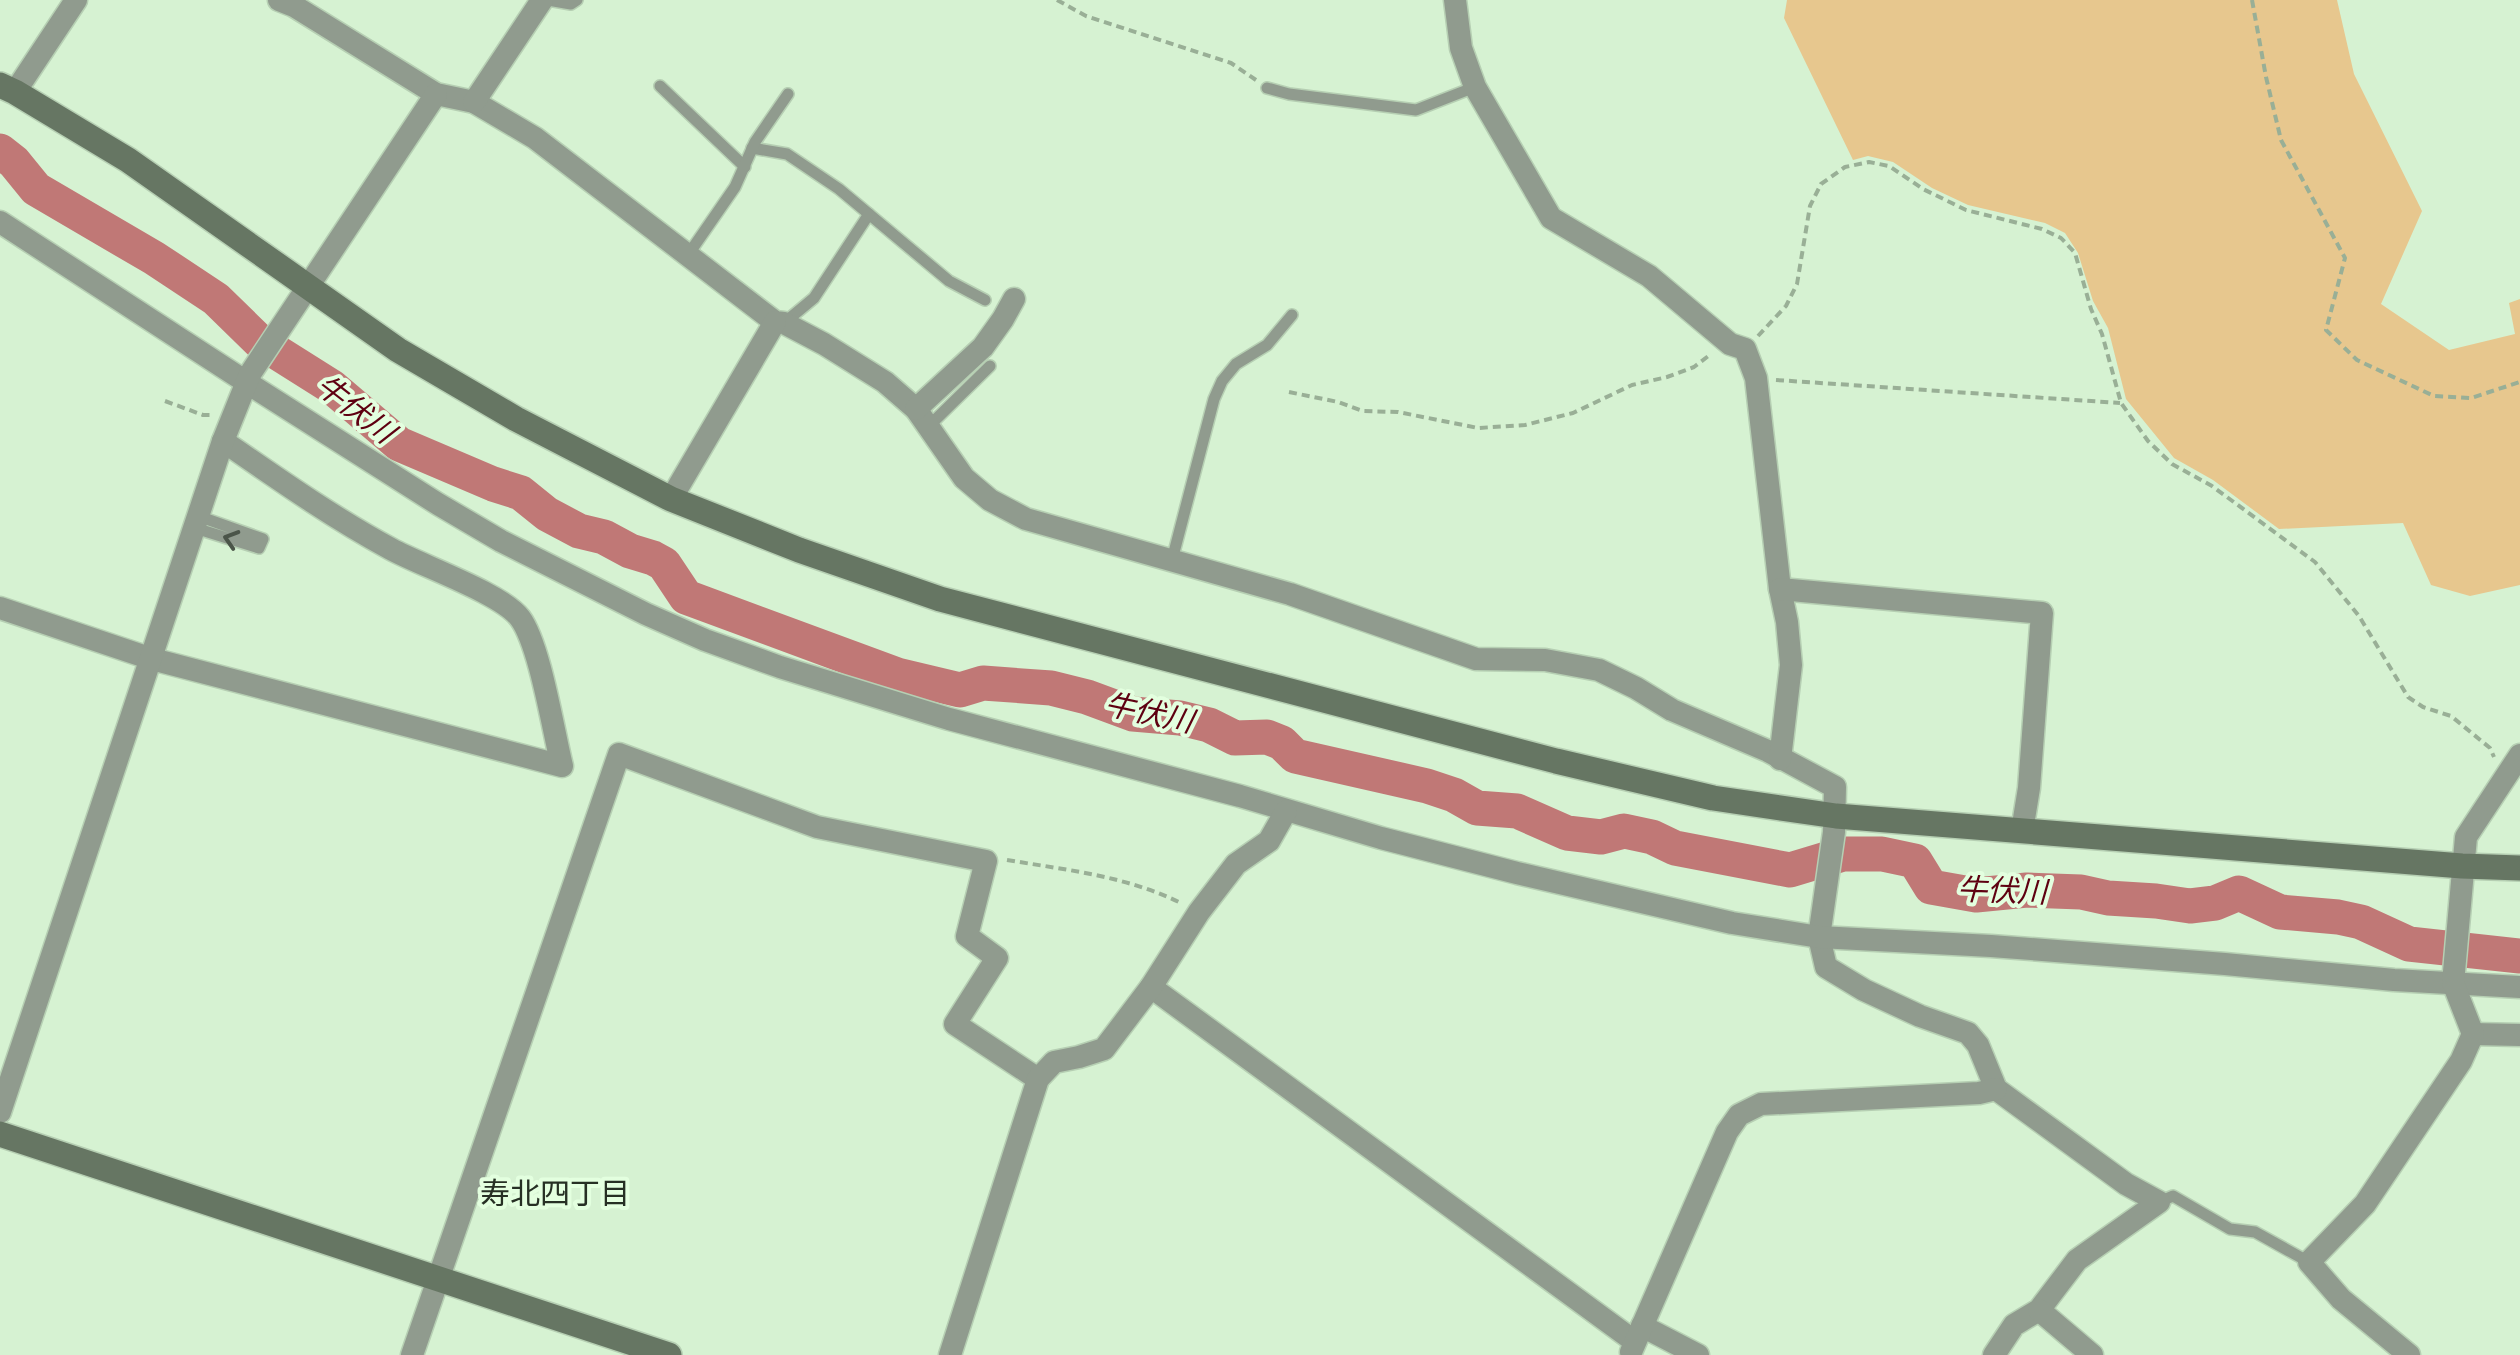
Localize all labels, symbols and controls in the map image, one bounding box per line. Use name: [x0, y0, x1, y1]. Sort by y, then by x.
water label: 牛伏川: [308, 366, 405, 453]
one-way arrow: [223, 531, 240, 551]
water label: 牛伏川: [1101, 685, 1200, 741]
water label: 牛伏川: [1956, 870, 2051, 911]
district label: 寿北四丁目: [480, 1175, 630, 1212]

